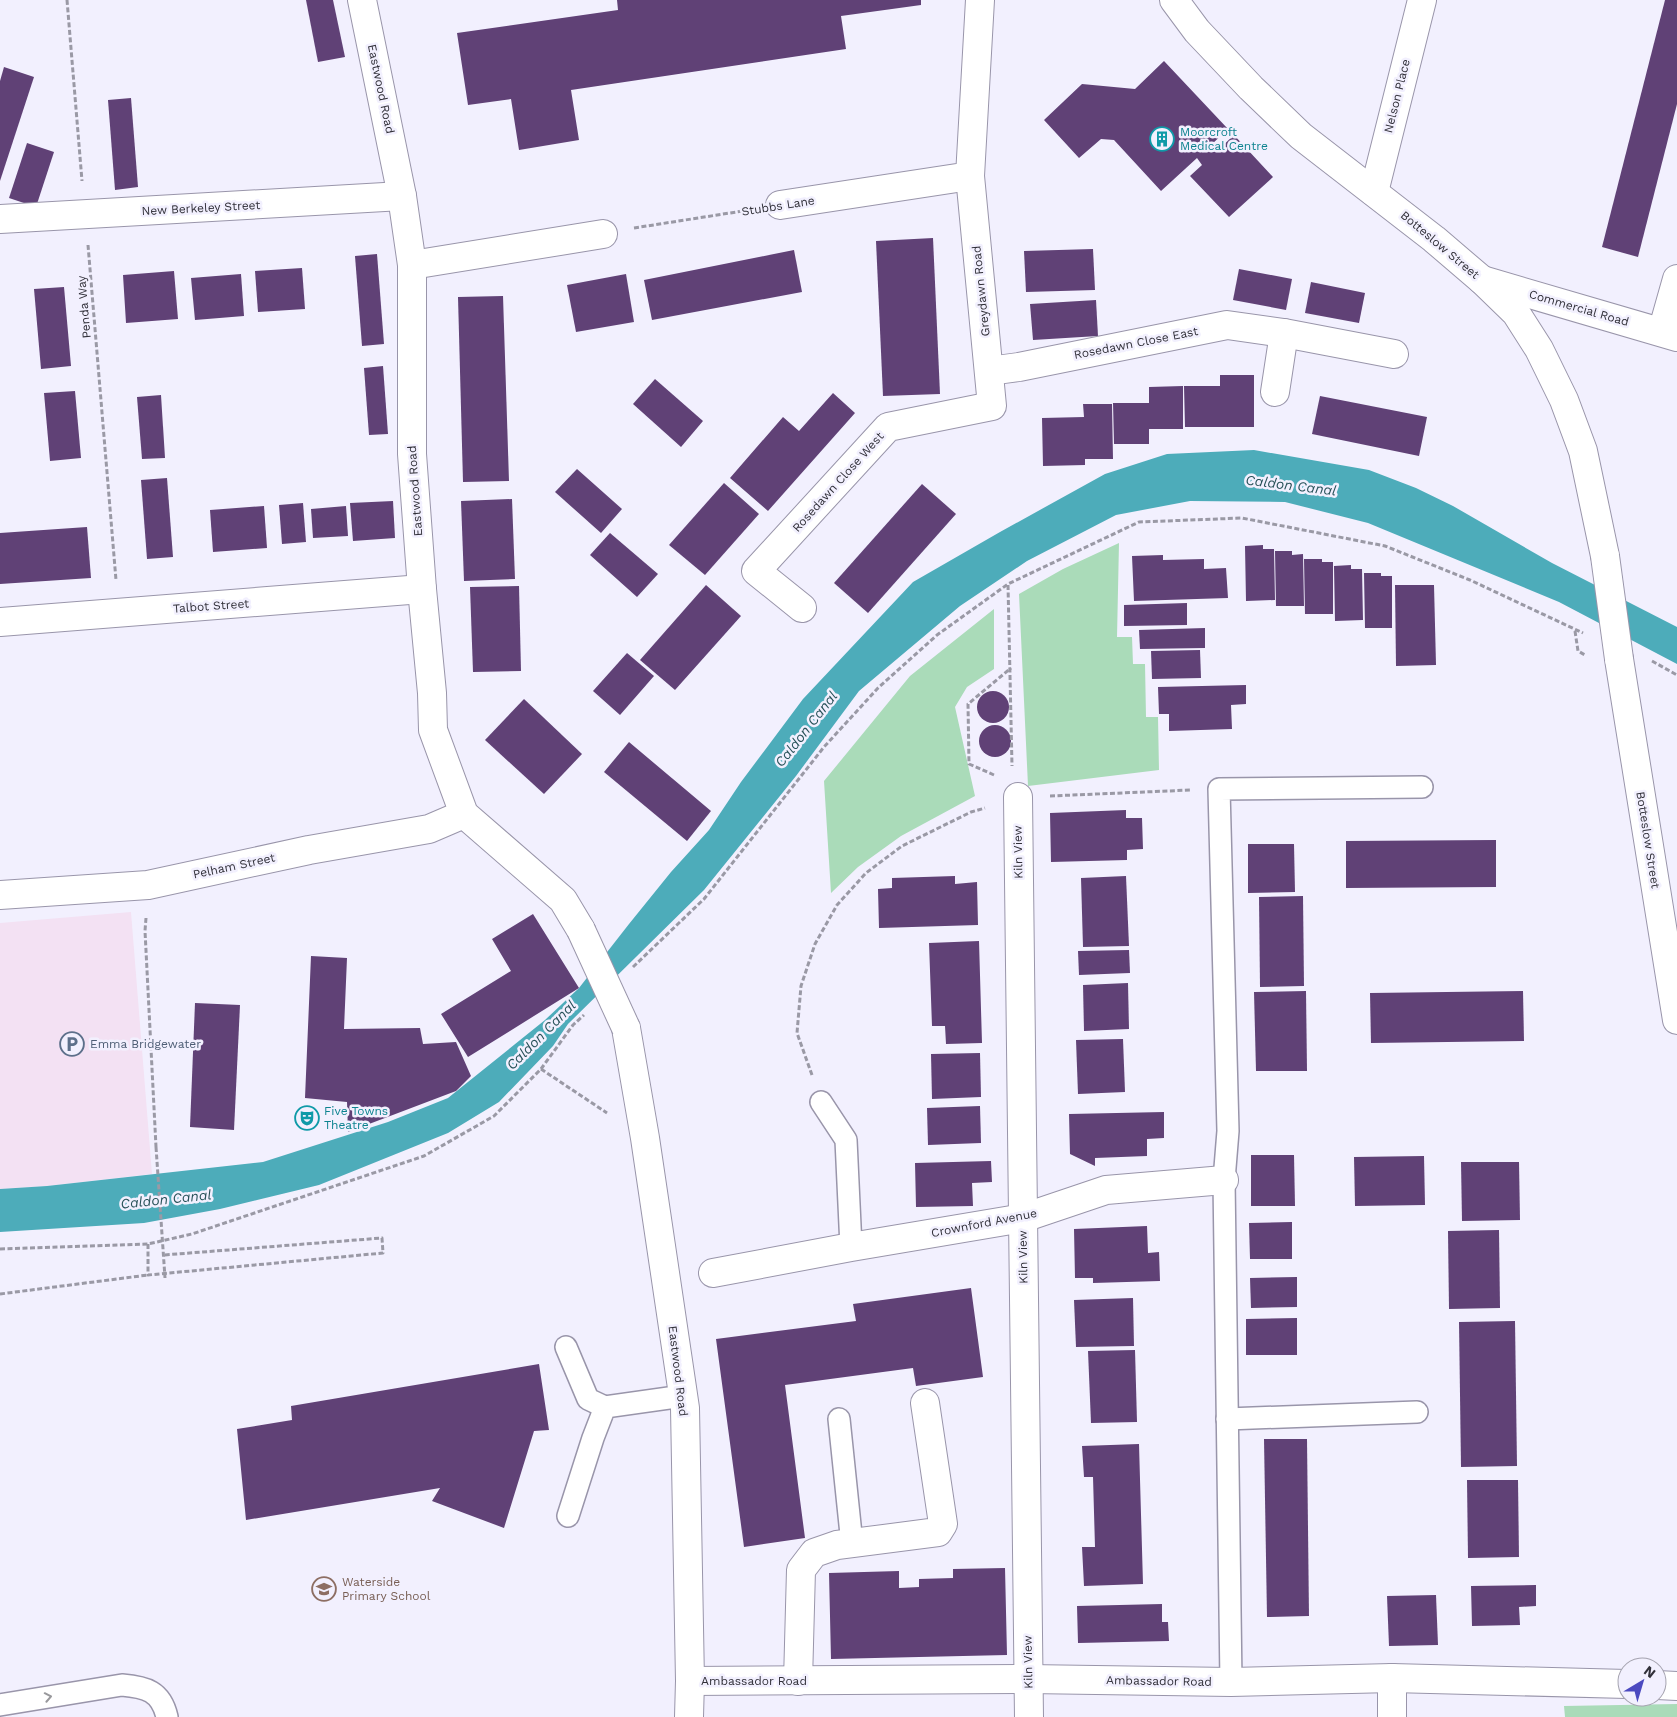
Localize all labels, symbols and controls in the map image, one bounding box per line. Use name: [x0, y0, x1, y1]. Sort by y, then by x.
street label: Eastwood Road: [365, 43, 397, 135]
street label: Nelson Place: [1381, 57, 1413, 134]
place label: Moorcroft Medical Centre: [1180, 125, 1268, 153]
building icon: Moorcroft Medical Centre: [1149, 126, 1175, 152]
street label: Stubbs Lane: [740, 193, 816, 219]
street label: New Berkeley Street: [141, 198, 261, 218]
street label: Botteslow Street: [1398, 208, 1482, 282]
street label: Greydawn Road: [969, 245, 993, 337]
street label: Penda Way: [74, 274, 94, 339]
street label: Commercial Road: [1527, 287, 1631, 329]
street label: Rosedawn Close East: [1073, 324, 1199, 362]
street label: Rosedawn Close West: [789, 429, 887, 535]
street label: Eastwood Road: [405, 445, 425, 537]
water label: Caldon Canal: [1245, 471, 1337, 499]
street label: Talbot Street: [172, 596, 250, 616]
water label: Caldon Canal: [772, 688, 840, 770]
street label: Botteslow Street: [1633, 790, 1663, 890]
street label: Kiln View: [1011, 825, 1025, 879]
street label: Pelham Street: [192, 850, 276, 882]
water label: Caldon Canal: [503, 997, 579, 1073]
parking icon: Emma Bridgewater: [59, 1031, 85, 1057]
place label: Emma Bridgewater: [90, 1037, 201, 1051]
place label: Five Towns Theatre: [324, 1104, 388, 1132]
theatre icon: Five Towns Theatre: [294, 1105, 320, 1131]
water label: Caldon Canal: [120, 1186, 212, 1212]
street label: Crownford Avenue: [930, 1206, 1038, 1240]
street label: Kiln View: [1016, 1230, 1030, 1284]
street label: Eastwood Road: [666, 1325, 690, 1417]
place label: Waterside Primary School: [342, 1575, 431, 1603]
school or university icon: Waterside Primary School: [311, 1576, 337, 1602]
street label: Kiln View: [1021, 1635, 1035, 1689]
north arrow: [1617, 1657, 1667, 1707]
text: N: [1641, 1662, 1659, 1681]
street label: Ambassador Road: [1106, 1673, 1212, 1689]
street label: Ambassador Road: [701, 1674, 807, 1688]
one-way arrow: [44, 1693, 52, 1703]

